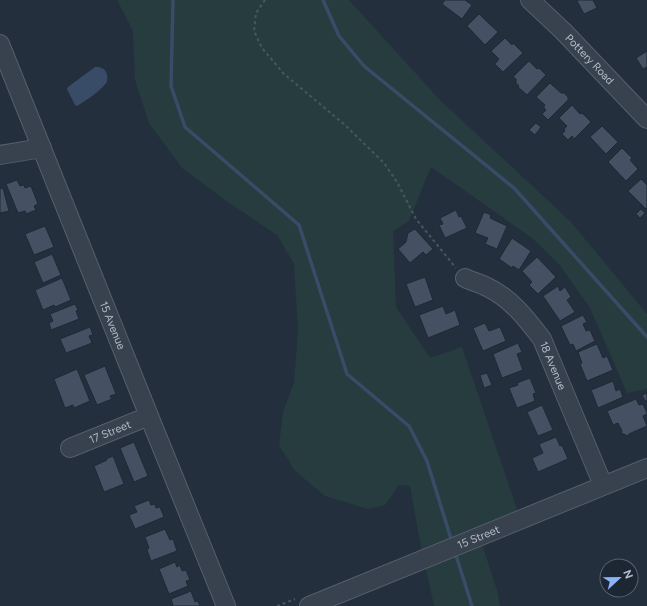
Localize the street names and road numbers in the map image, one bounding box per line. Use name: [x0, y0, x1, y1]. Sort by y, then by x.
street label: Pottery Road: [563, 31, 617, 87]
street label: 15 Avenue: [97, 299, 128, 351]
street label: 18 Avenue: [537, 339, 569, 392]
street label: 17 Street: [87, 418, 133, 446]
street label: 15 Street: [455, 522, 501, 551]

